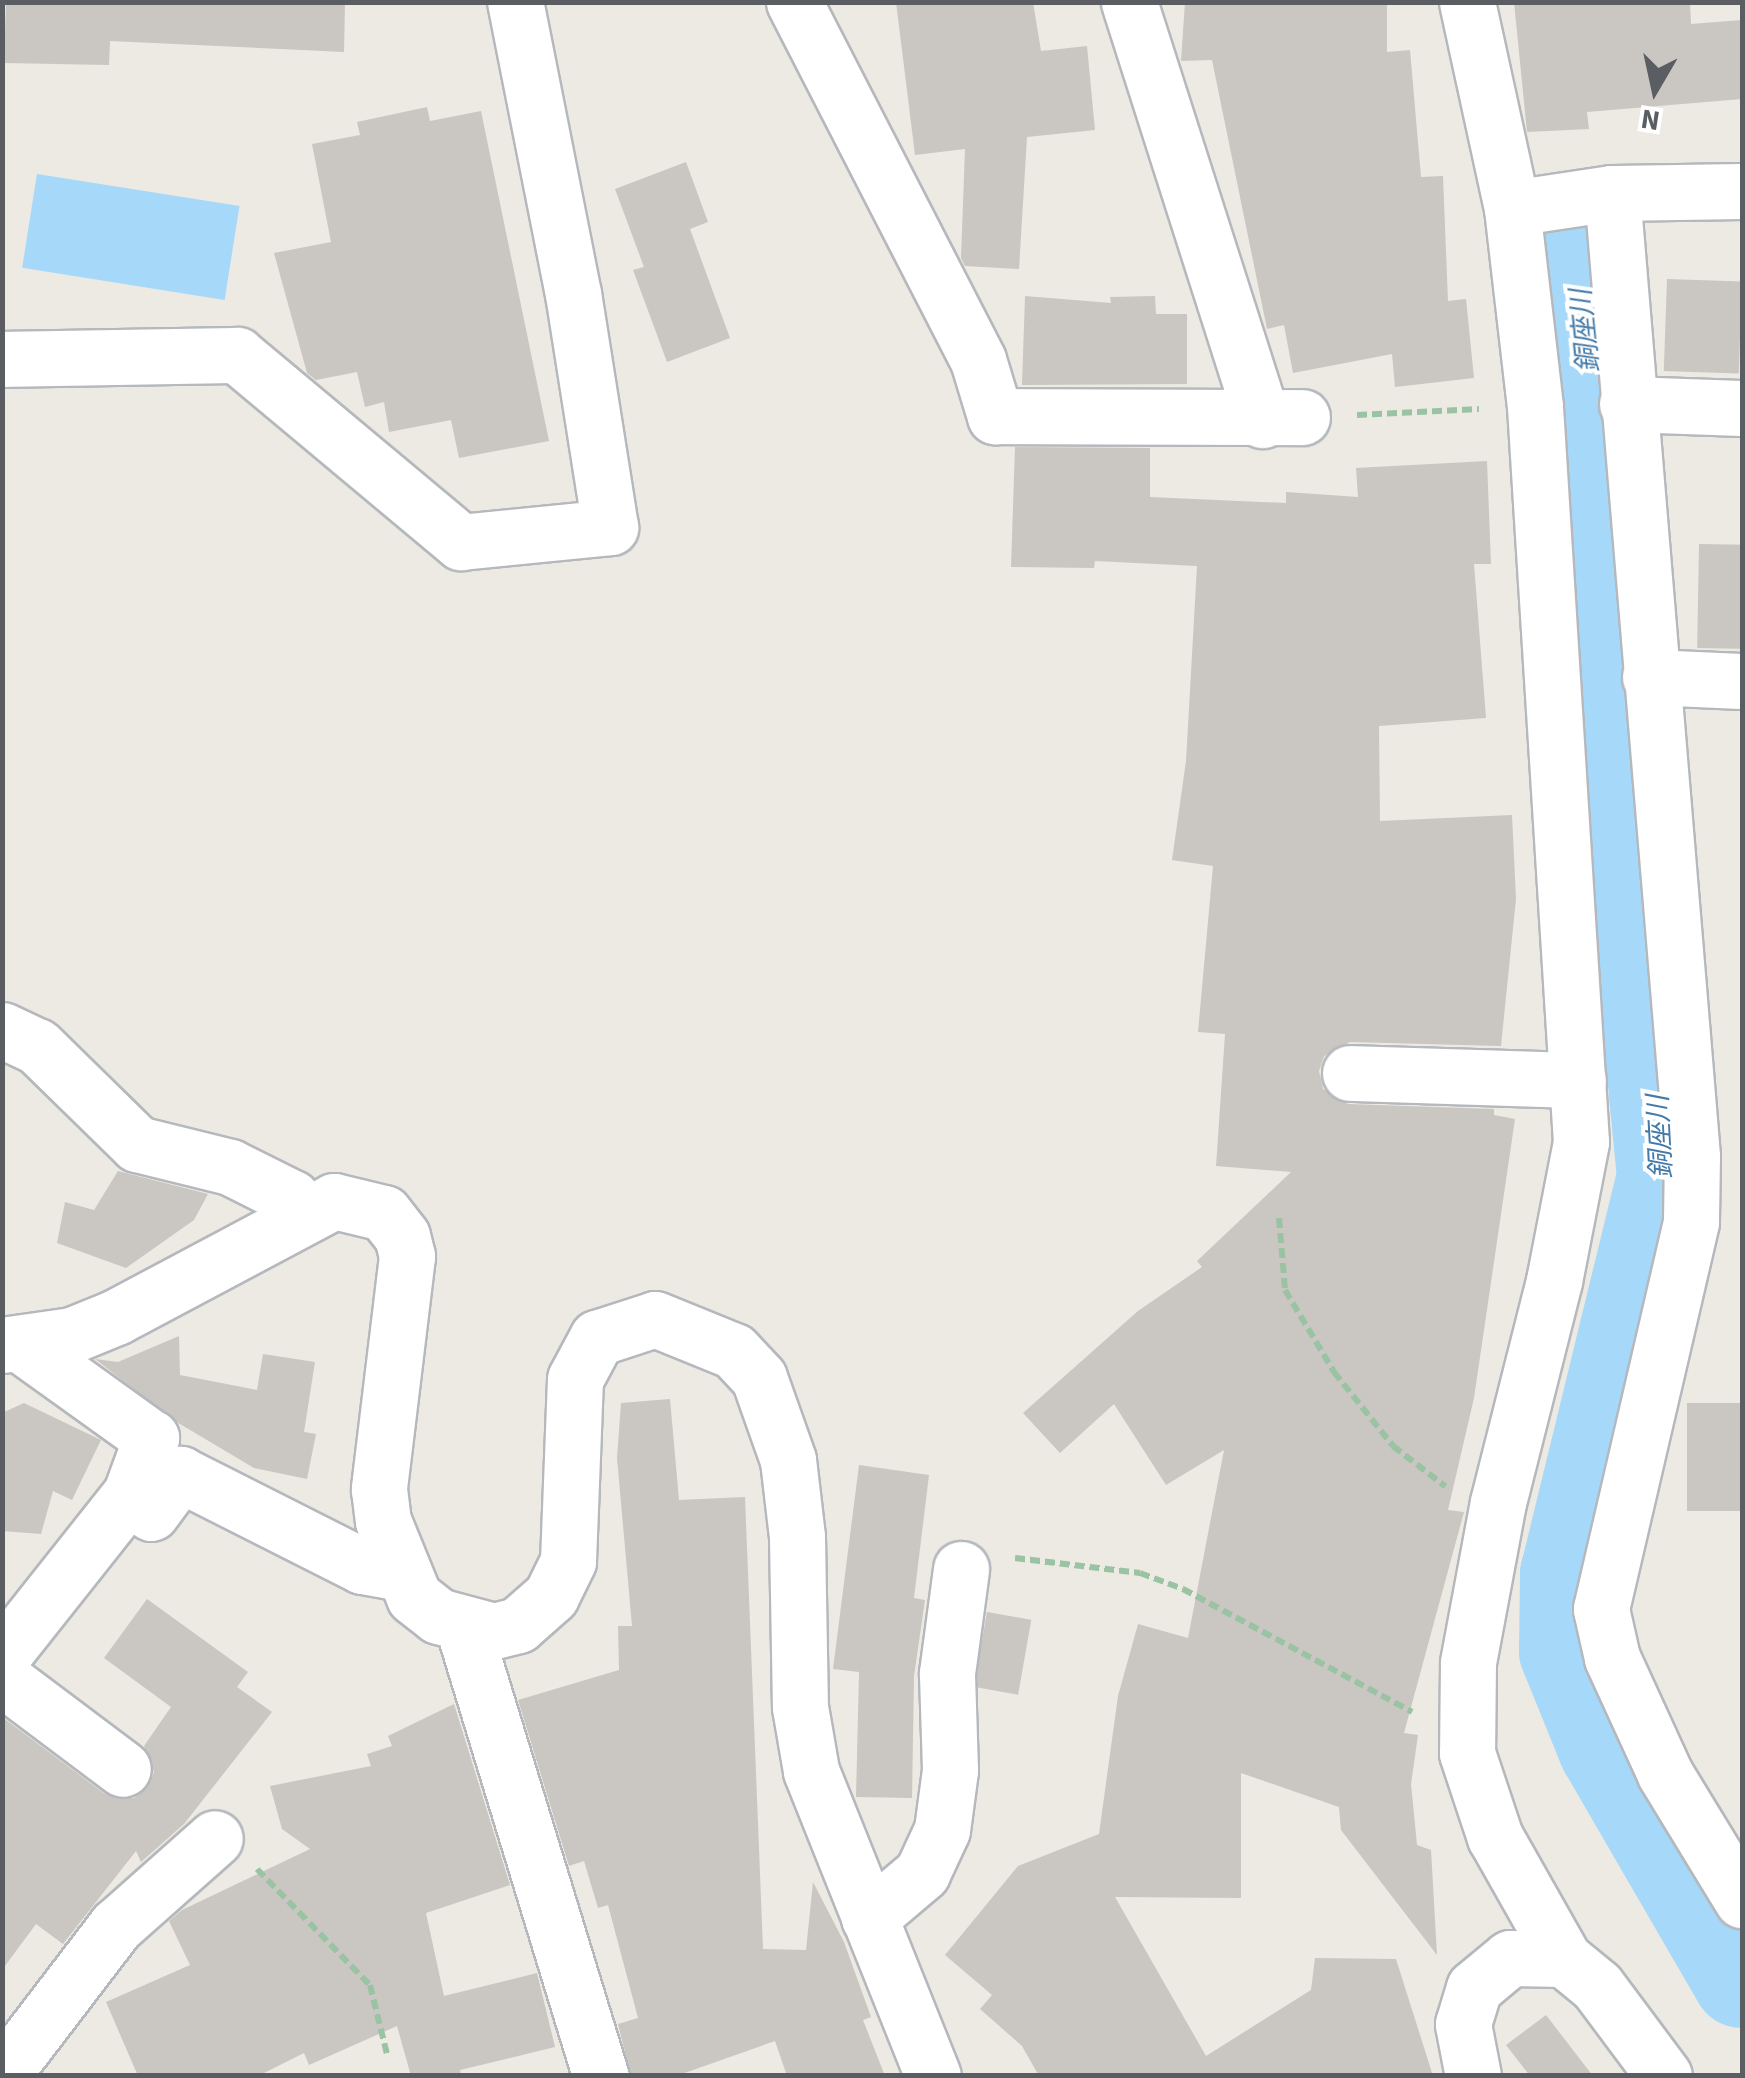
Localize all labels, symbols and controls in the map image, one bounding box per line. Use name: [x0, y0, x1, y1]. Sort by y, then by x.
north arrow: [1605, 40, 1705, 140]
text: N: [1638, 98, 1663, 141]
water label: 銅座川: [1564, 287, 1606, 375]
water label: 銅座川: [1641, 1094, 1679, 1180]

